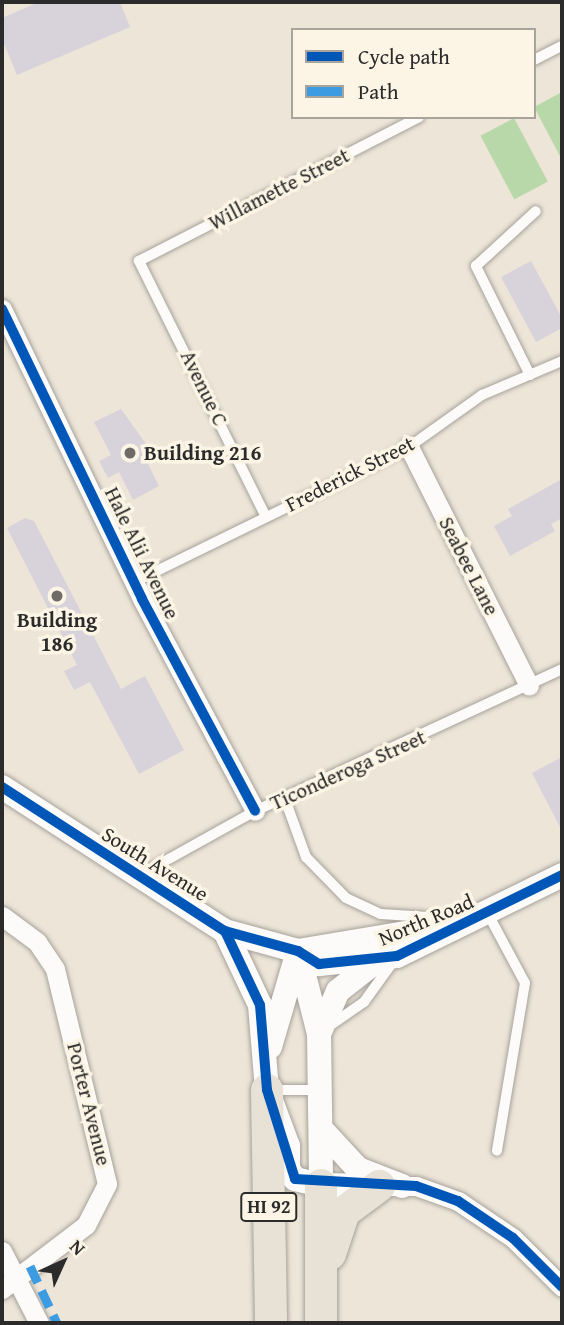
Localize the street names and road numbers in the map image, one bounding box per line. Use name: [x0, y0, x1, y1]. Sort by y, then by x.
street label: Willamette Street: [204, 143, 354, 235]
street label: Avenue C: [175, 346, 233, 430]
street label: Frederick Street: [281, 431, 419, 517]
street label: Hale Alii Avenue: [99, 483, 185, 623]
street label: Seabee Lane: [433, 513, 505, 619]
street label: Ticonderoga Street: [266, 724, 430, 816]
street label: South Avenue: [97, 821, 213, 907]
street label: North Road: [375, 889, 477, 951]
street label: Porter Avenue: [62, 1040, 116, 1168]
road number: HI 92: [239, 1191, 299, 1222]

